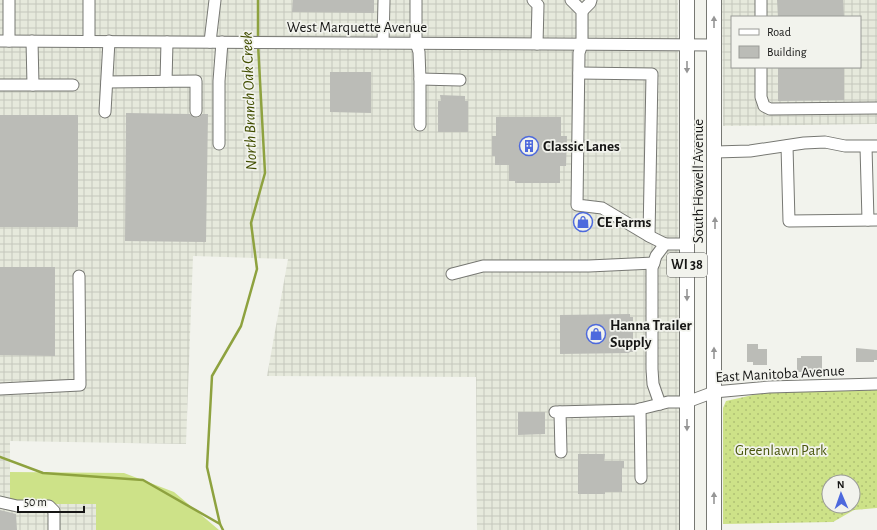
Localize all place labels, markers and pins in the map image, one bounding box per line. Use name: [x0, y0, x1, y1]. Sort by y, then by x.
building icon: Classic Lanes: [518, 135, 540, 157]
place label: Classic Lanes: [543, 139, 620, 154]
shop icon: CE Farms: [572, 211, 594, 233]
place label: CE Farms: [597, 215, 652, 230]
place label: Hanna Trailer Supply: [610, 318, 693, 350]
shop icon: Hanna Trailer Supply: [585, 323, 607, 345]

